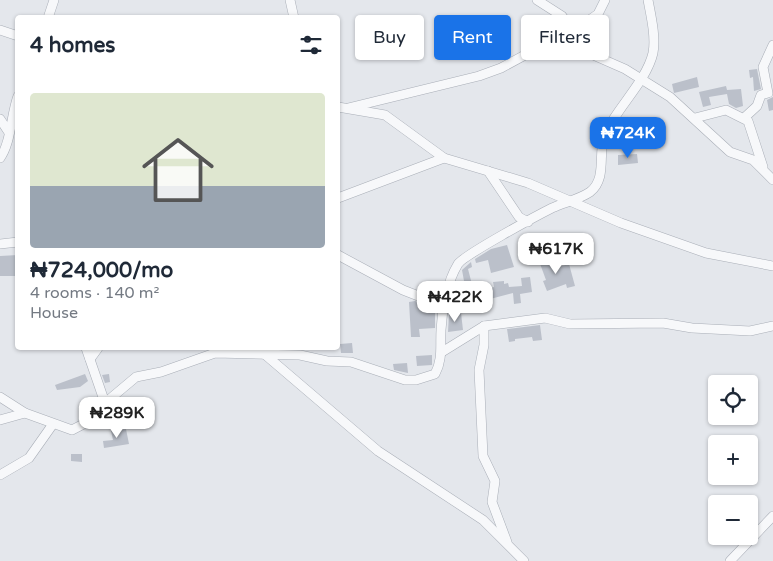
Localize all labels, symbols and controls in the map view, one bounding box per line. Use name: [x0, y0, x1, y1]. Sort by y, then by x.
chip: Buy: [355, 15, 424, 60]
chip: Rent: [434, 15, 511, 60]
chip: Filters: [521, 15, 609, 60]
icon: filters: [297, 31, 325, 59]
text: 4 homes: [30, 33, 115, 58]
pin: ₦724K: [593, 116, 663, 159]
text: ₦724K: [601, 123, 655, 143]
icon: home: [133, 125, 223, 215]
pin: ₦617K: [521, 232, 591, 275]
text: ₦617K: [529, 239, 583, 259]
text: ₦724,000/mo: [30, 258, 173, 283]
pin: ₦422K: [420, 280, 490, 323]
text: 4 rooms · 140 m²: [30, 283, 159, 303]
text: ₦422K: [428, 287, 482, 307]
text: House: [30, 303, 78, 323]
map controls: [708, 375, 758, 545]
button: locate: [708, 375, 758, 425]
pin: ₦289K: [82, 396, 152, 439]
text: ₦289K: [90, 403, 144, 423]
button: +: [708, 435, 758, 485]
button: −: [708, 495, 758, 545]

